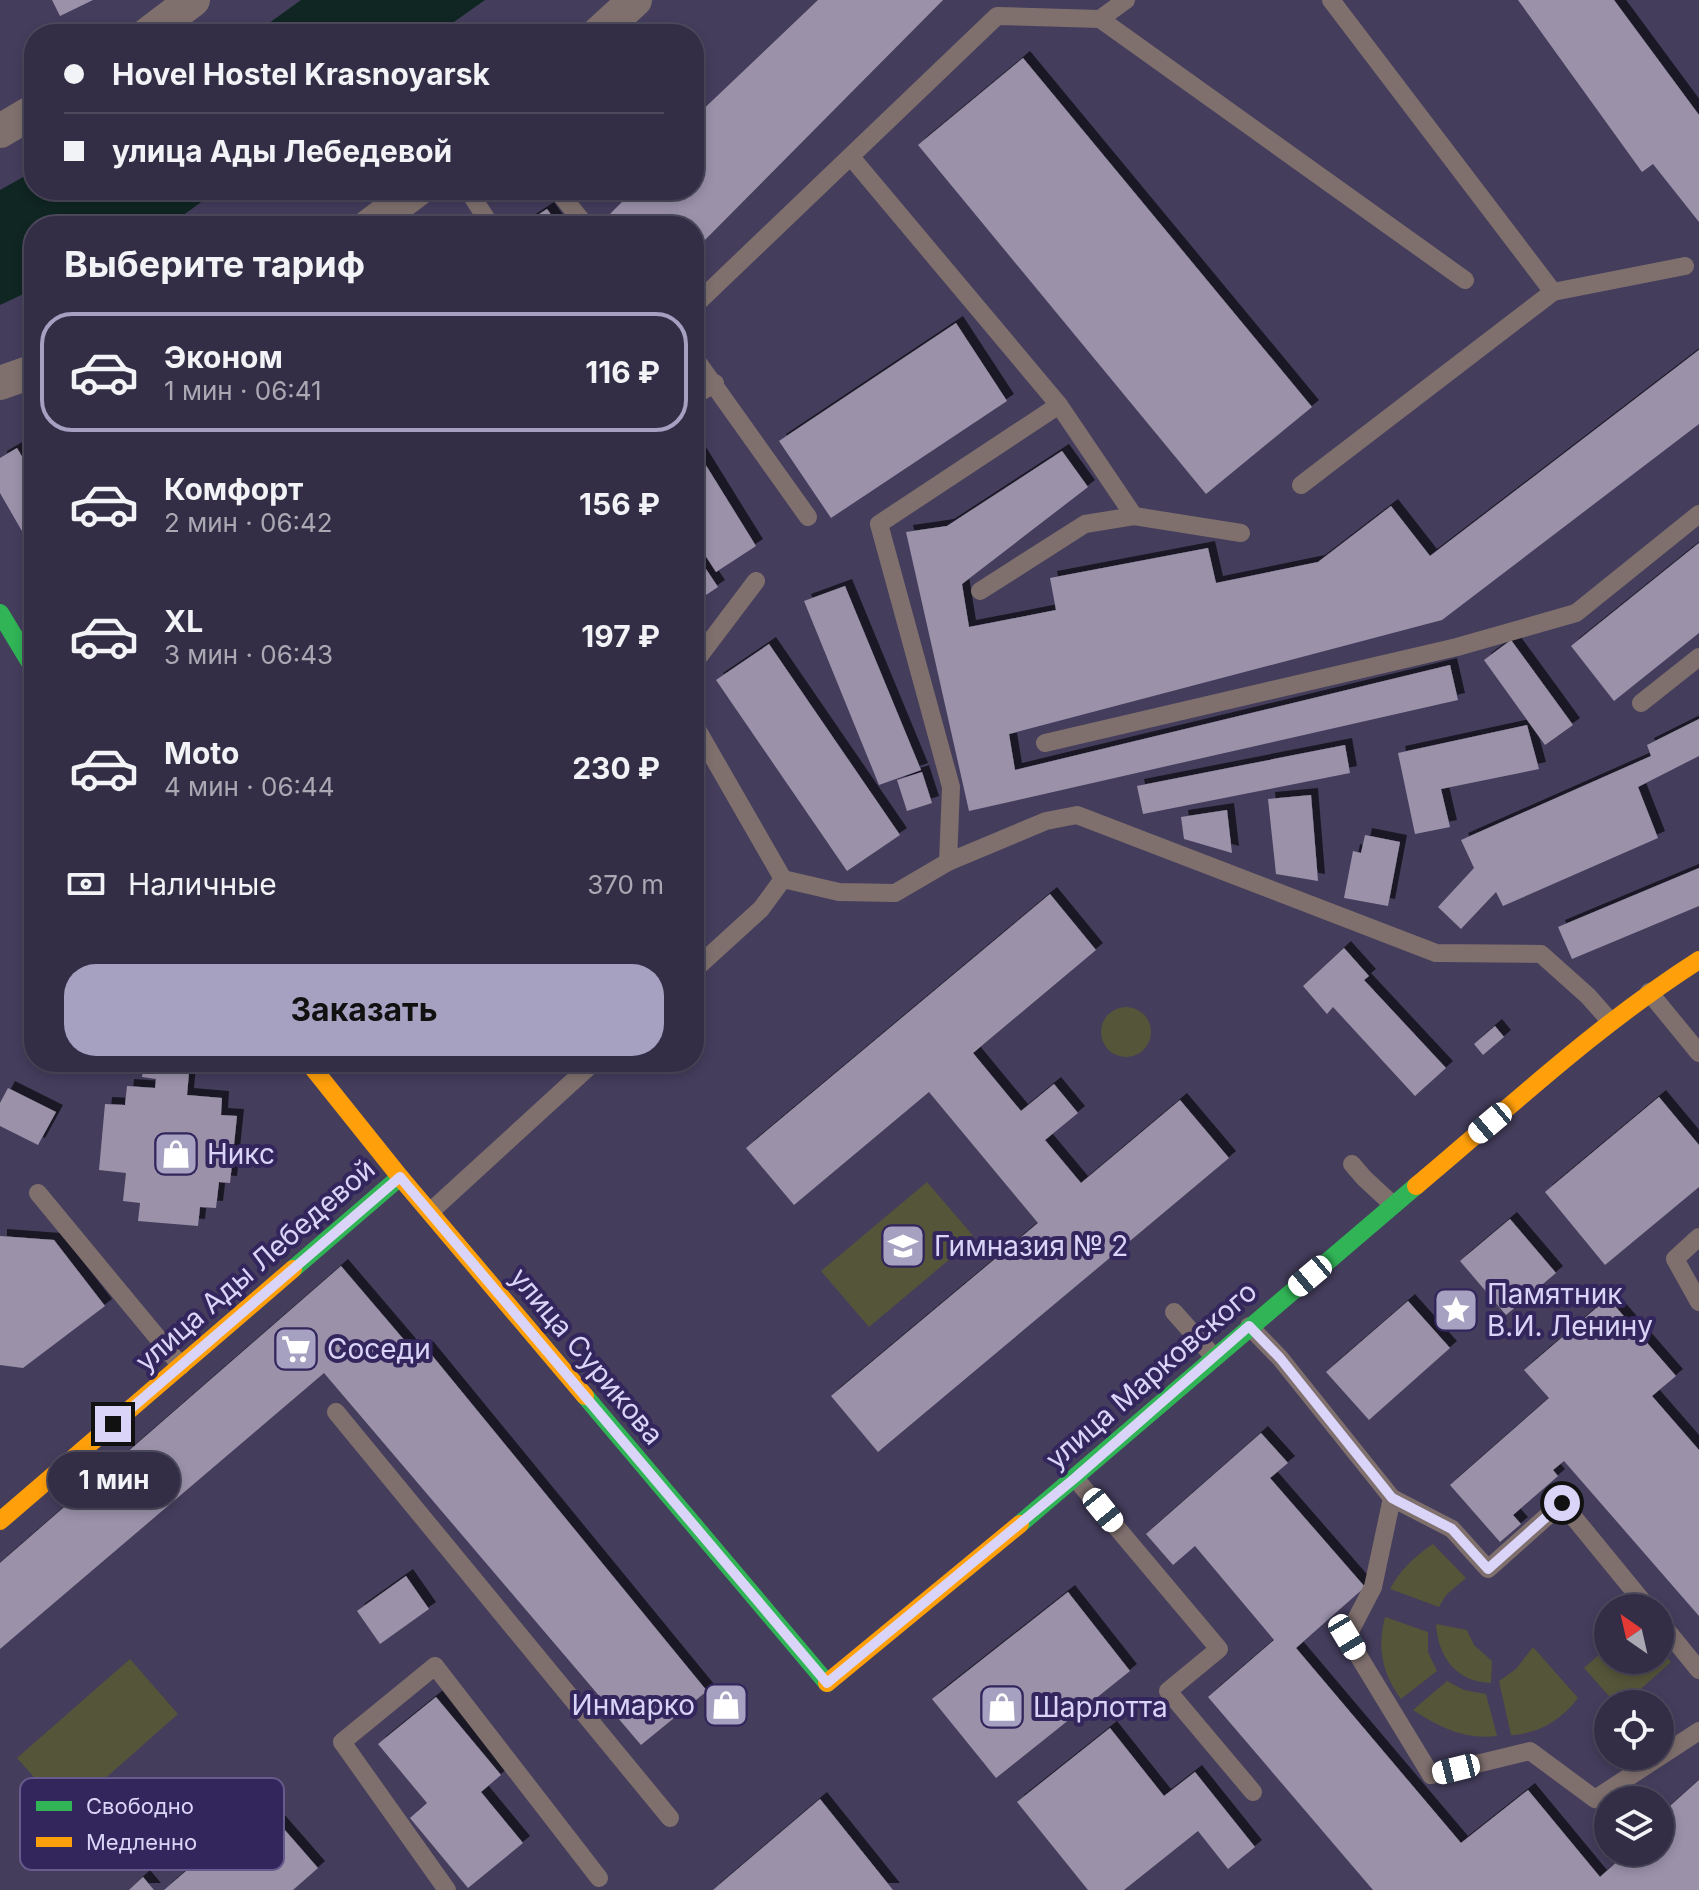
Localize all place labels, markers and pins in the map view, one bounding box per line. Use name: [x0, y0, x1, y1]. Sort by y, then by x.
shop icon: Никс: [152, 1130, 200, 1178]
place label: Никс: [207, 1137, 275, 1171]
school or university icon: Гимназия № 2: [879, 1222, 927, 1270]
place label: Гимназия № 2: [934, 1229, 1128, 1263]
place label: Памятник В.И. Ленину: [1487, 1277, 1653, 1343]
place icon: Памятник В.И. Ленину: [1432, 1286, 1480, 1334]
supermarket icon: Соседи: [272, 1325, 320, 1373]
place label: Соседи: [327, 1332, 431, 1366]
shop icon: Инмарко: [702, 1681, 750, 1729]
shop icon: Шарлотта: [978, 1683, 1026, 1731]
place label: Инмарко: [572, 1688, 695, 1722]
place label: Шарлотта: [1033, 1690, 1168, 1724]

